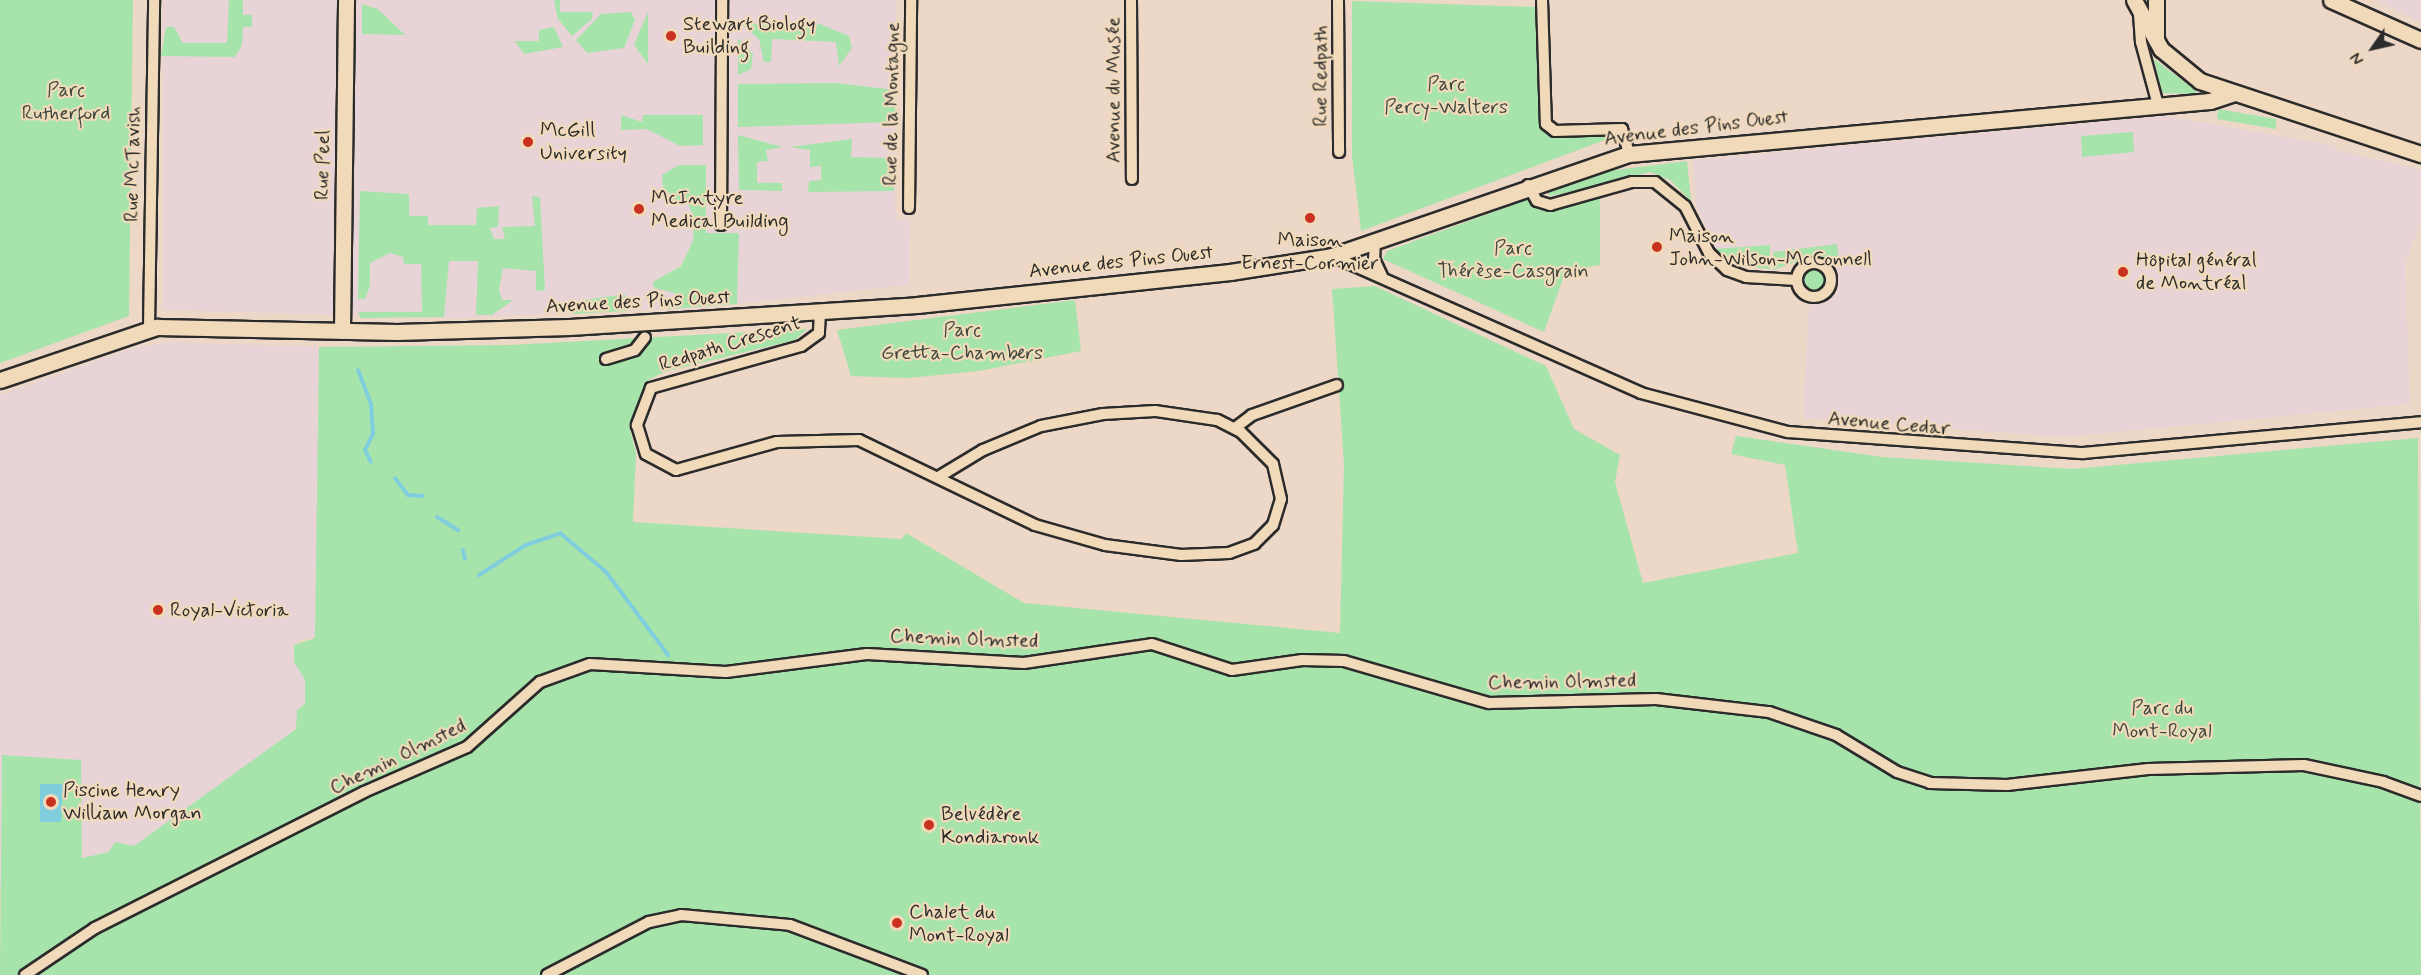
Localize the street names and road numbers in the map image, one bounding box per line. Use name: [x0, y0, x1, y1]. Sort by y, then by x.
street label: Avenue du Musée: [1102, 17, 1126, 163]
street label: Rue de la Montagne: [879, 21, 905, 187]
street label: Rue Redpath: [1309, 26, 1333, 126]
street label: Avenue des Pins Ouest: [1603, 105, 1789, 151]
street label: Rue McTavish: [120, 106, 146, 222]
street label: Rue Peel: [310, 130, 336, 200]
street label: Avenue des Pins Ouest: [1028, 240, 1214, 284]
street label: Avenue des Pins Ouest: [545, 285, 731, 319]
street label: Redpath Crescent: [656, 311, 804, 377]
street label: Avenue Cedar: [1828, 407, 1950, 441]
street label: Chemin Olmsted: [890, 624, 1038, 654]
street label: Chemin Olmsted: [1488, 669, 1636, 695]
street label: Chemin Olmsted: [327, 714, 469, 800]

